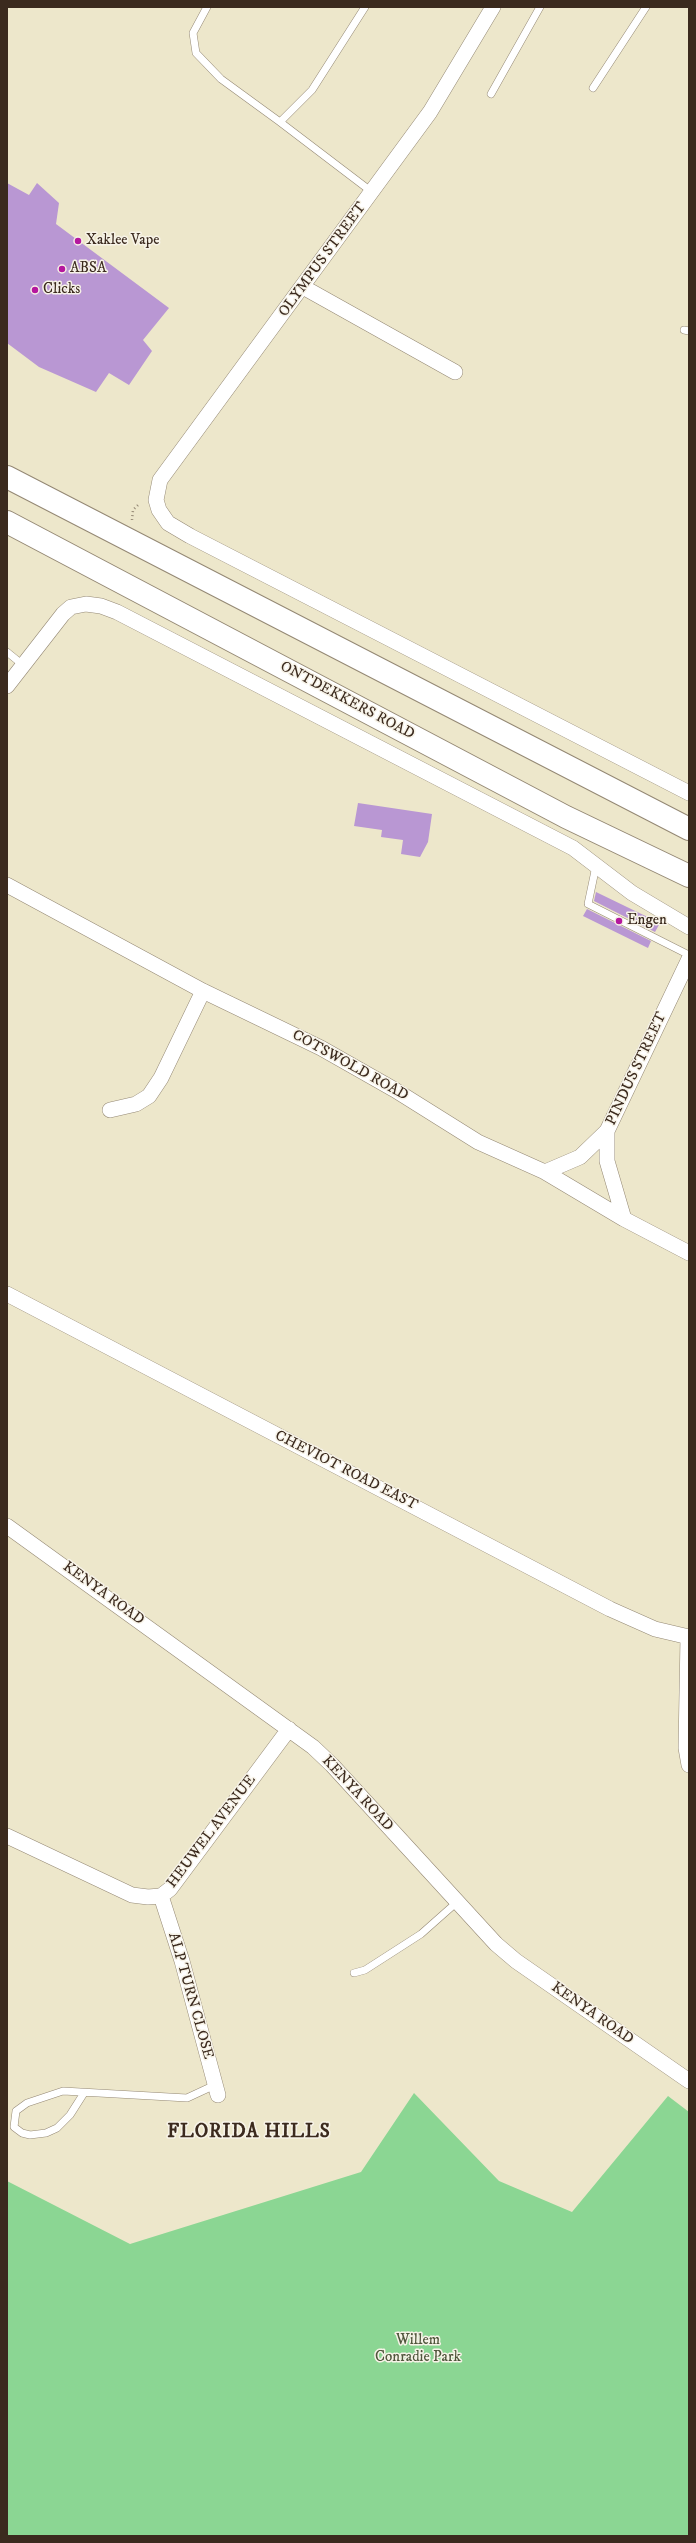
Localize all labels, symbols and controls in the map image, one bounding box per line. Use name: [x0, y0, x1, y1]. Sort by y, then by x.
street label: OLYMPUS STREET: [275, 199, 371, 321]
place label: Xaklee Vape: [86, 232, 159, 250]
marker: Xaklee Vape: [73, 236, 83, 246]
place label: ABSA: [70, 260, 106, 278]
marker: ABSA: [57, 264, 67, 274]
place label: Clicks: [43, 281, 80, 299]
marker: Clicks: [30, 285, 40, 295]
street label: ONTDEKKERS ROAD: [277, 658, 417, 744]
place label: Engen: [627, 912, 667, 930]
marker: Engen: [614, 916, 624, 926]
street label: PINDUS STREET: [603, 1010, 671, 1128]
street label: COTSWOLD ROAD: [289, 1027, 411, 1105]
street label: CHEVIOT ROAD EAST: [272, 1427, 420, 1515]
street label: KENYA ROAD: [59, 1558, 147, 1630]
street label: KENYA ROAD: [318, 1753, 396, 1835]
street label: HEUWEL AVENUE: [164, 1772, 260, 1892]
street label: ALP TURN CLOSE: [163, 1931, 217, 2061]
street label: KENYA ROAD: [547, 1979, 637, 2049]
district label: FLORIDA HILLS: [167, 2122, 331, 2144]
park label: Willem Conradie Park: [375, 2332, 461, 2367]

